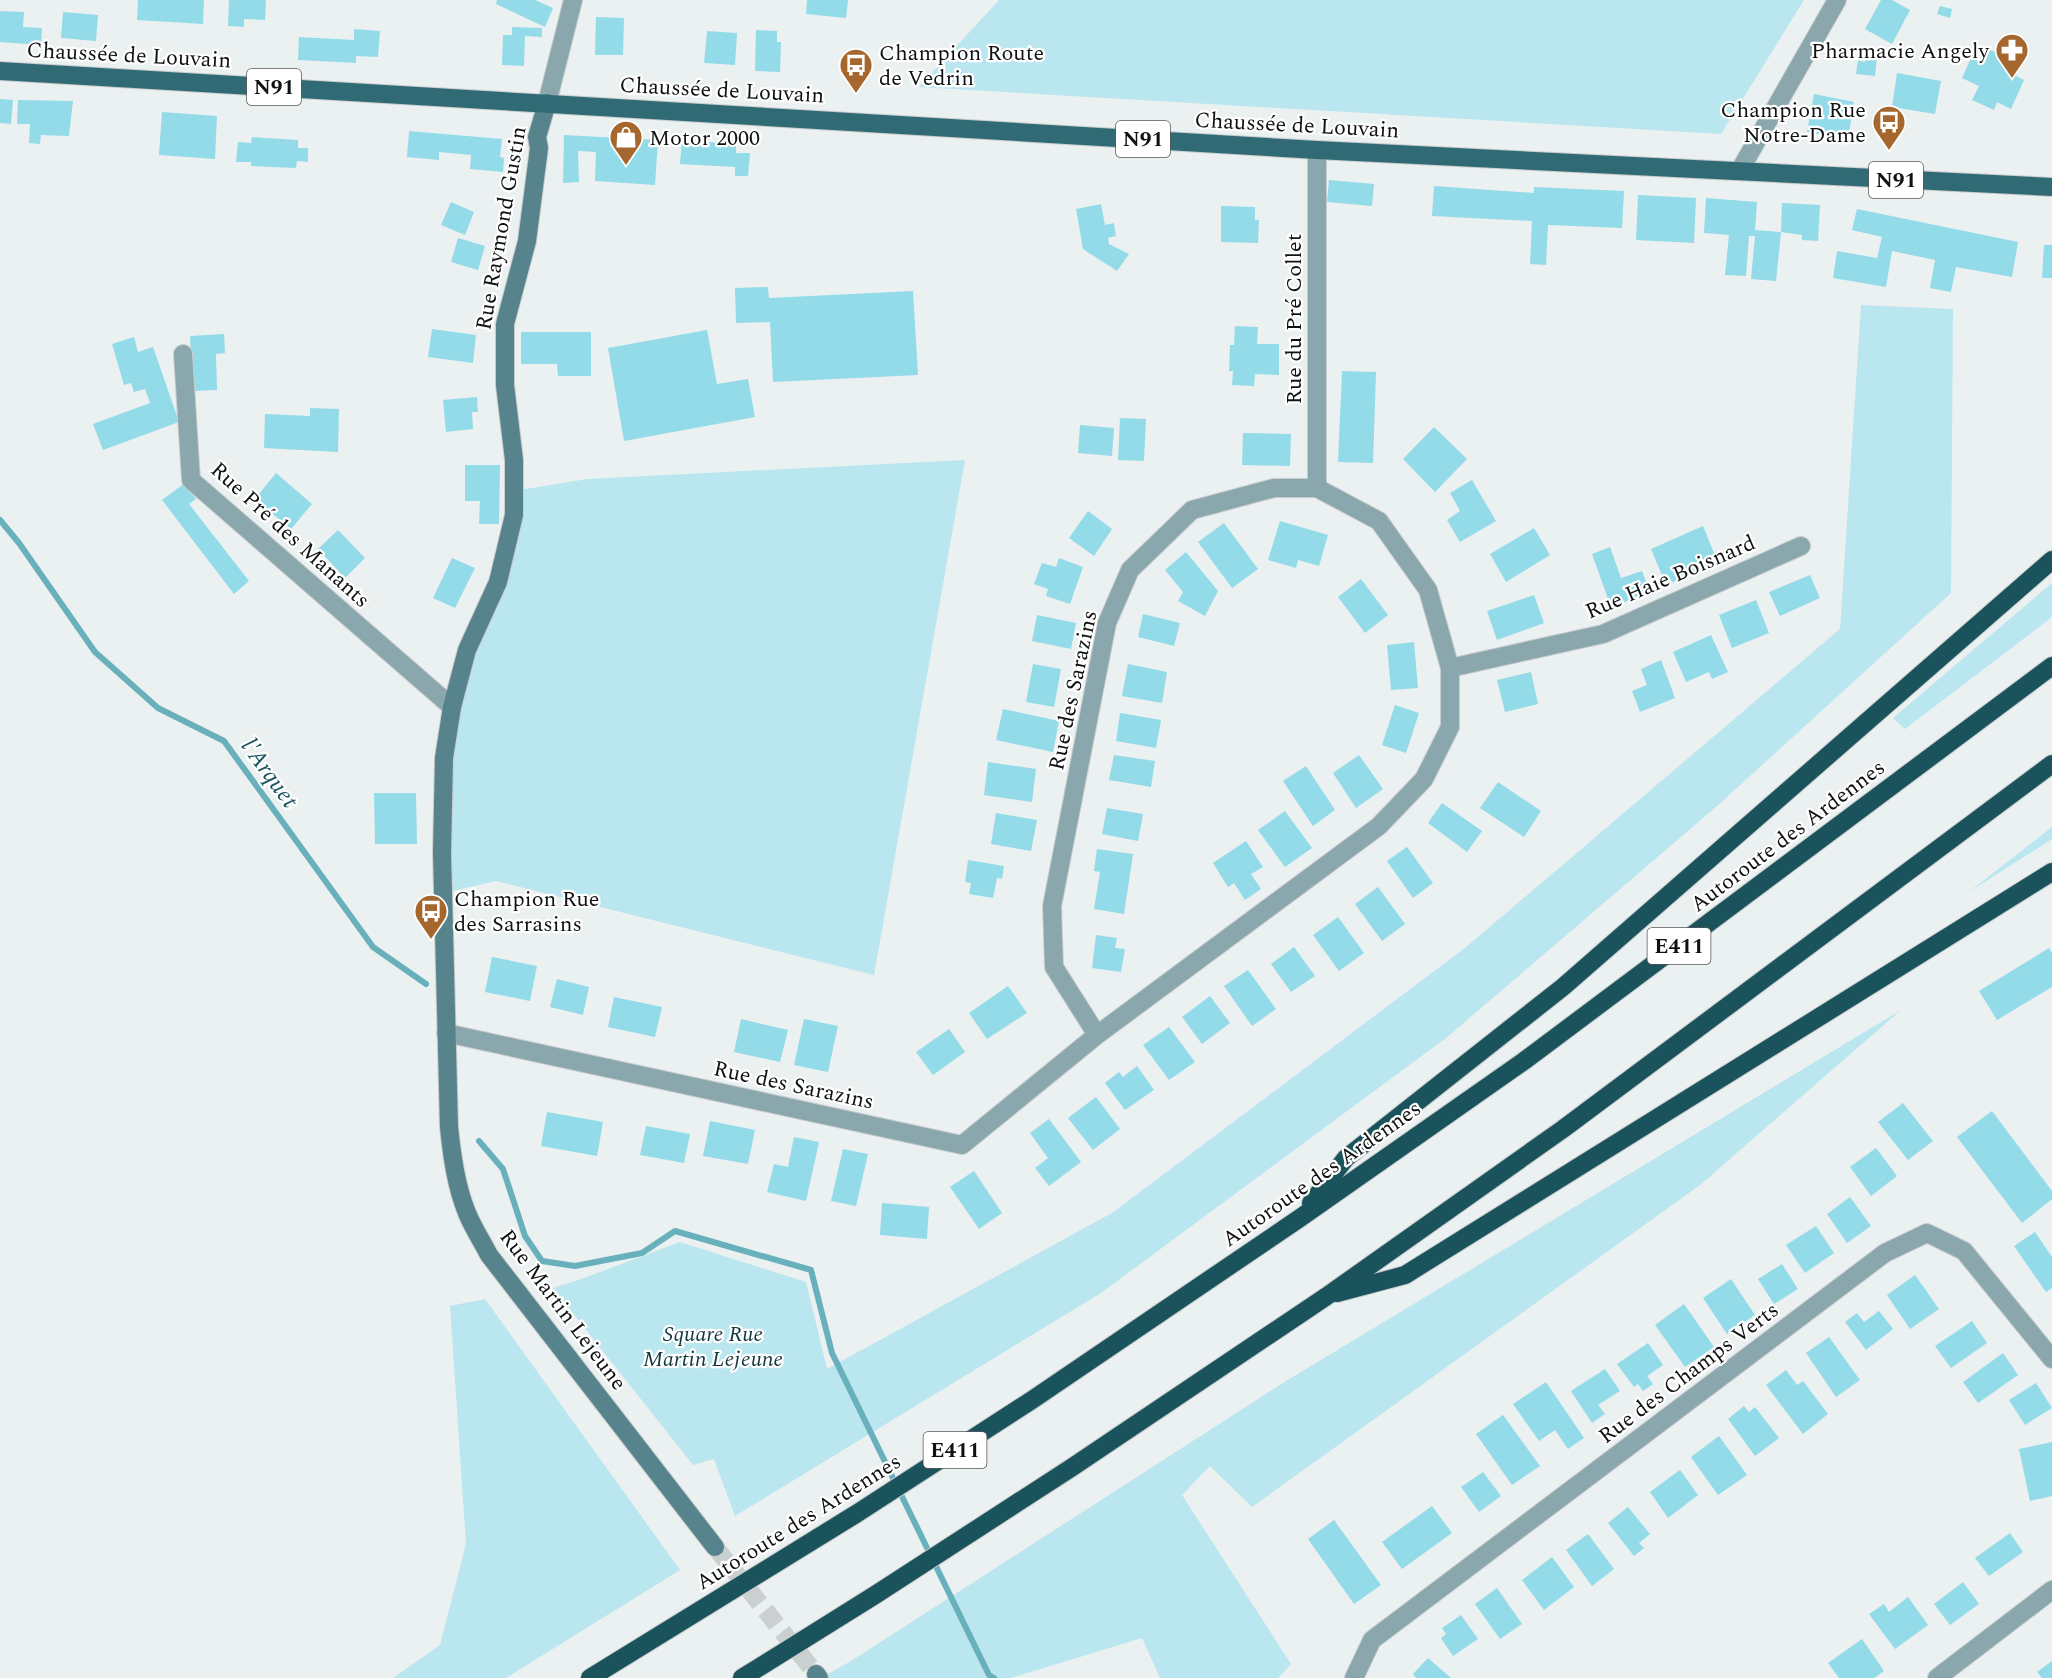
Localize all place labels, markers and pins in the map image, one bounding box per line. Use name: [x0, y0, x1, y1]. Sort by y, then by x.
pharmacy icon: Pharmacie Angely: [1994, 32, 2030, 79]
place label: Pharmacie Angely: [1811, 35, 1990, 68]
place label: Champion Route de Vedrin: [879, 37, 1044, 95]
bus stop icon: Champion Route de Vedrin: [838, 47, 874, 94]
place label: Champion Rue Notre-Dame: [1721, 94, 1866, 152]
bus stop icon: Champion Rue Notre-Dame: [1871, 104, 1907, 151]
shop icon: Motor 2000: [608, 119, 644, 166]
place label: Motor 2000: [649, 122, 760, 155]
place label: Champion Rue des Sarrasins: [454, 883, 599, 941]
bus stop icon: Champion Rue des Sarrasins: [413, 893, 449, 940]

